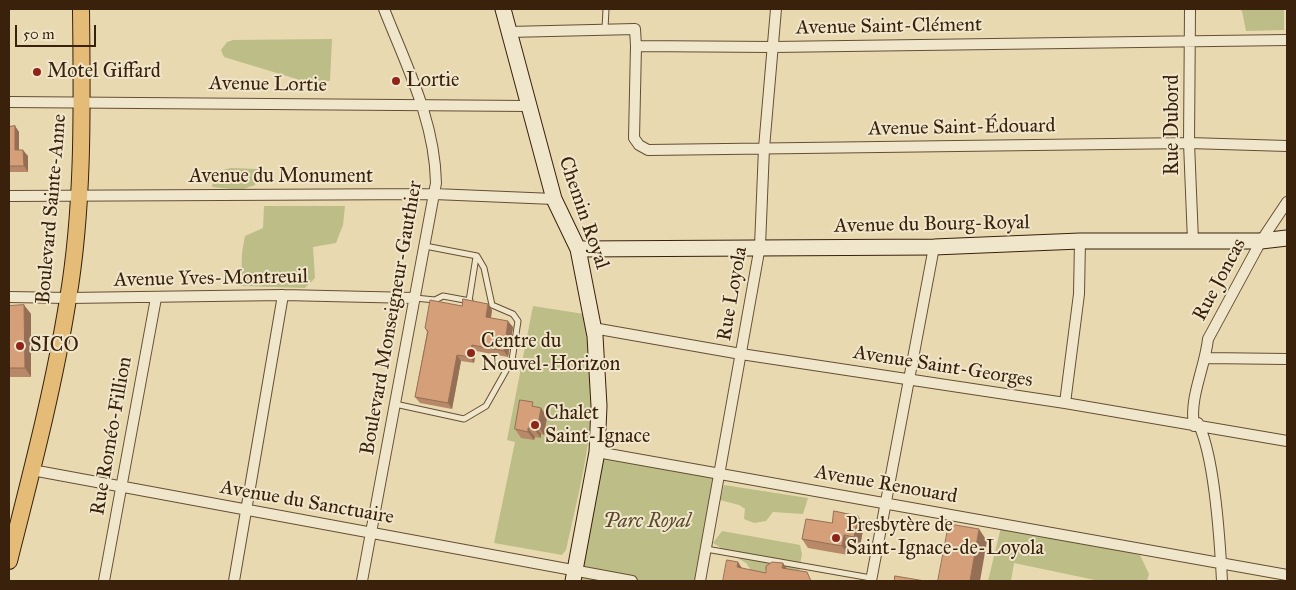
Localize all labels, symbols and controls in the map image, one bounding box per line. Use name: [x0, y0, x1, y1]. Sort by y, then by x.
street label: Avenue Saint-Clément: [796, 13, 982, 41]
scale bar: [18, 15, 99, 47]
text: 50 m: [23, 25, 55, 43]
place label: Motel Giffard: [47, 60, 161, 84]
marker: Motel Giffard: [31, 66, 43, 78]
place label: Lortie: [406, 69, 459, 93]
street label: Avenue Lortie: [209, 72, 327, 98]
marker: Lortie: [390, 75, 402, 87]
street label: Rue Dubord: [1161, 75, 1185, 175]
street label: Boulevard Sainte-Anne: [32, 113, 72, 305]
street label: Avenue Saint-Édouard: [868, 114, 1056, 142]
street label: Chemin Royal: [553, 154, 613, 272]
street label: Avenue du Monument: [189, 165, 373, 189]
street label: Boulevard Monseigneur-Gauthier: [356, 179, 428, 457]
street label: Avenue du Bourg-Royal: [834, 211, 1030, 239]
street label: Rue Joncas: [1188, 235, 1252, 325]
street label: Rue Loyola: [713, 245, 753, 343]
street label: Avenue Yves-Montreuil: [114, 265, 308, 293]
place label: Centre du Nouvel-Horizon: [481, 330, 620, 377]
place label: SICO: [30, 334, 79, 358]
marker: SICO: [14, 340, 26, 352]
street label: Avenue Saint-Georges: [852, 341, 1034, 393]
marker: Centre du Nouvel-Horizon: [465, 347, 477, 359]
street label: Rue Roméo-Fillion: [86, 355, 138, 517]
place label: Chalet Saint-Ignace: [545, 402, 650, 449]
marker: Chalet Saint-Ignace: [529, 419, 541, 431]
street label: Avenue Renouard: [813, 461, 959, 509]
street label: Avenue du Sanctuaire: [218, 476, 396, 530]
park label: Parc Royal: [603, 510, 691, 534]
place label: Presbytère de Saint-Ignace-de-Loyola: [846, 514, 1044, 561]
marker: Presbytère de Saint-Ignace-de-Loyola: [830, 532, 842, 544]

